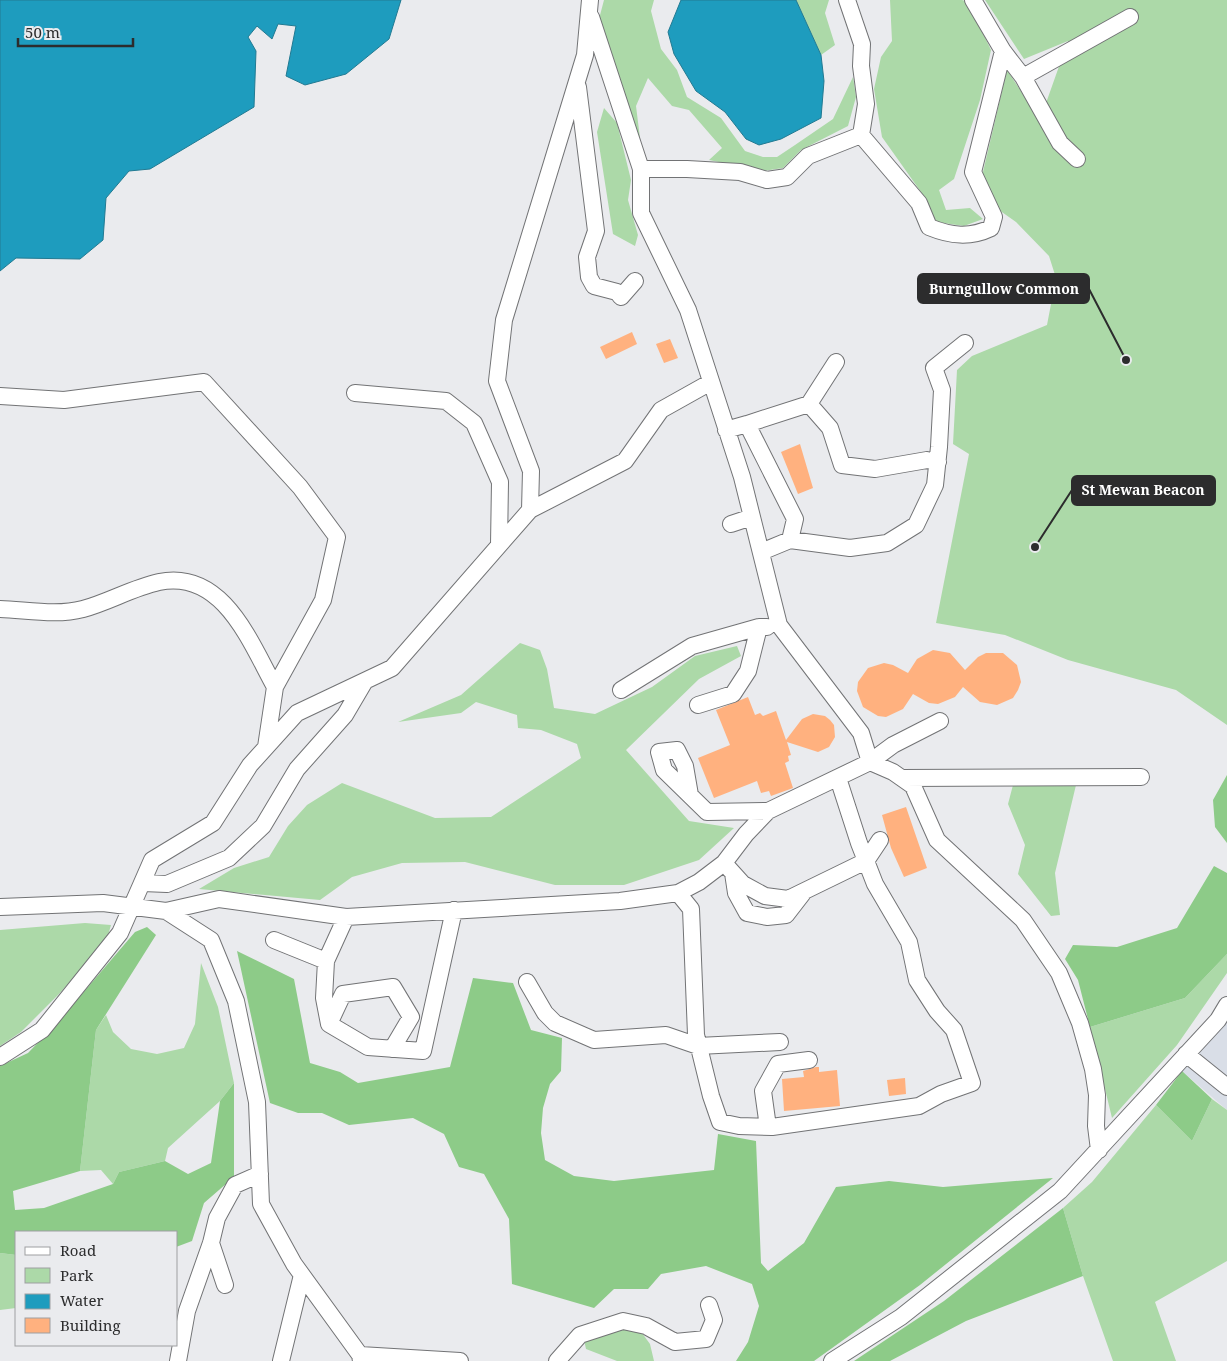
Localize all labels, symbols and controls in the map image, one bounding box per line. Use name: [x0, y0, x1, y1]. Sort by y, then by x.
scale bar: [18, 15, 132, 47]
text: 50 m: [25, 22, 60, 42]
callout: Burngullow Common: [918, 274, 1089, 303]
text: Burngullow Common: [929, 279, 1079, 298]
callout: St Mewan Beacon: [1072, 476, 1215, 505]
text: St Mewan Beacon: [1081, 480, 1205, 499]
legend: [15, 1231, 178, 1346]
text: Road: [60, 1240, 96, 1260]
text: Park: [60, 1265, 94, 1285]
text: Water: [60, 1290, 103, 1310]
text: Building: [60, 1315, 121, 1335]

